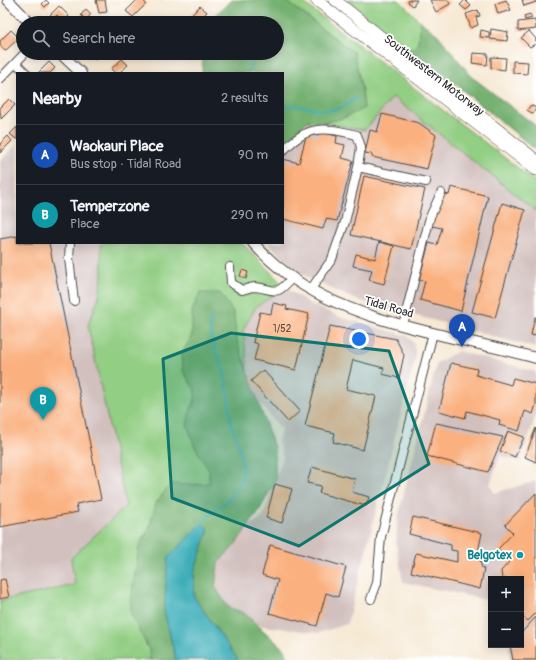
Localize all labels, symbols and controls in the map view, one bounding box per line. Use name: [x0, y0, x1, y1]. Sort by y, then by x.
search box: [16, 16, 284, 60]
icon: search: [30, 27, 52, 49]
text: Search here: [62, 29, 135, 48]
street label: Southwestern Motorway: [381, 32, 487, 119]
text: Nearby: [32, 88, 81, 109]
text: 2 results: [221, 90, 268, 106]
text: Waokauri Place: [70, 137, 163, 156]
text: A: [41, 147, 49, 163]
text: 90 m: [238, 147, 268, 163]
text: Bus stop · Tidal Road: [70, 156, 181, 172]
text: Temperzone: [70, 197, 149, 216]
text: B: [41, 207, 49, 223]
text: 290 m: [231, 207, 268, 223]
text: Place: [70, 216, 99, 232]
street label: Tidal Road: [362, 293, 415, 322]
pin: A: [449, 314, 475, 347]
house number: 1/52: [273, 323, 292, 335]
your location: [349, 329, 369, 349]
pin: B: [30, 387, 56, 420]
place label: Belgotex: [467, 548, 512, 563]
marker: Belgotex: [515, 550, 525, 560]
map controls: [488, 576, 524, 648]
button: +: [488, 576, 524, 612]
button: −: [488, 612, 524, 648]

